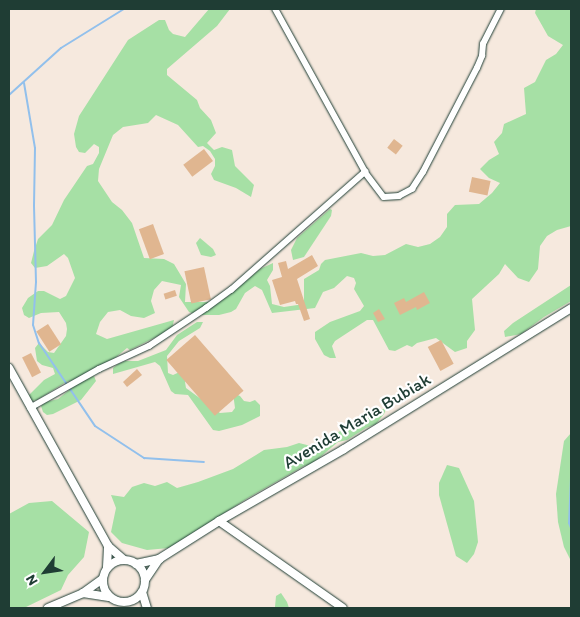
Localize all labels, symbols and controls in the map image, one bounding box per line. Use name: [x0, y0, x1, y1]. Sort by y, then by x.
street label: Avenida Maria Bubiak: [279, 368, 435, 474]
north arrow: [20, 547, 70, 597]
text: N: [22, 572, 41, 588]

